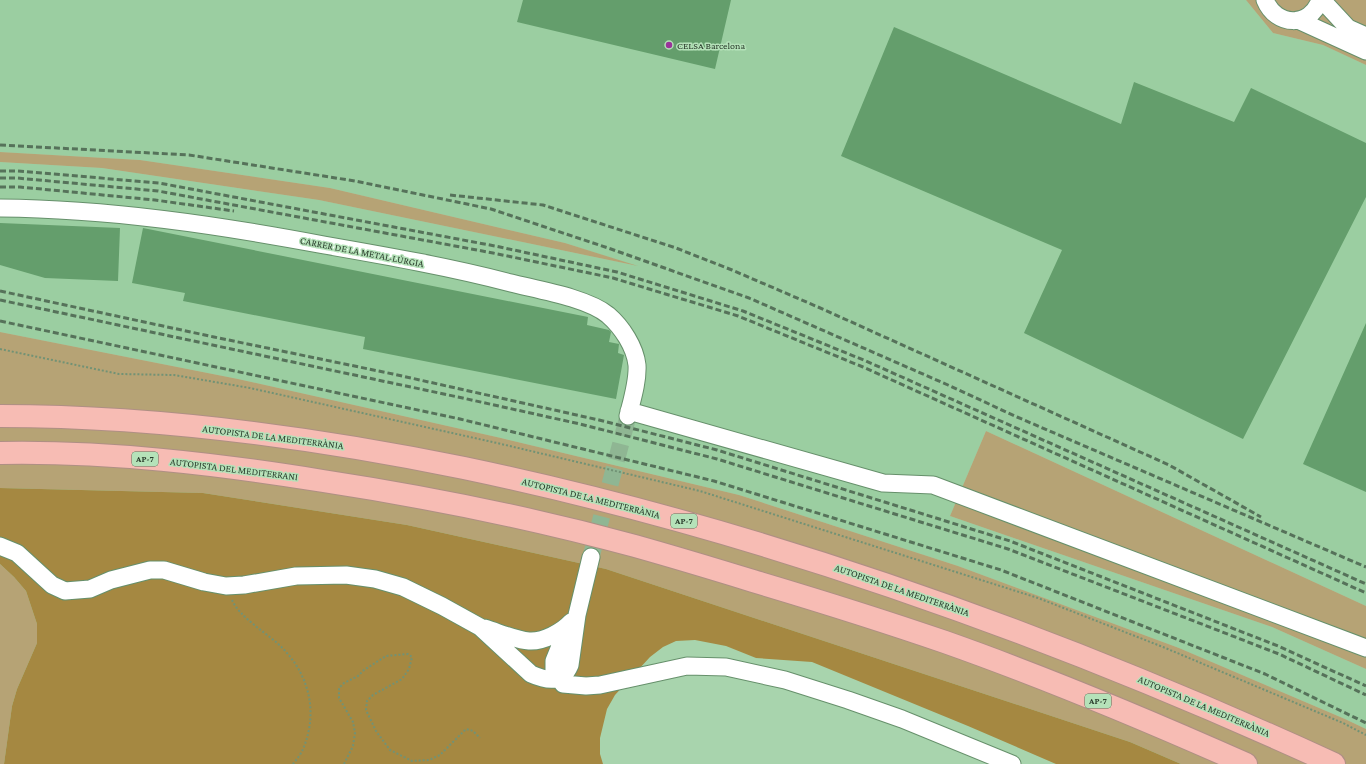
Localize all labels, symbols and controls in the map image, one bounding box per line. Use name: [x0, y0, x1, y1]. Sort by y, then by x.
marker: CELSA Barcelona: [664, 40, 674, 50]
place label: CELSA Barcelona: [677, 40, 745, 51]
street label: CARRER DE LA METAL·LÚRGIA: [299, 235, 425, 269]
street label: AUTOPISTA DE LA MEDITERRÀNIA: [202, 423, 344, 451]
road number: AP-7: [132, 452, 158, 466]
street label: AUTOPISTA DEL MEDITERRANI: [169, 456, 299, 482]
street label: AUTOPISTA DE LA MEDITERRÀNIA: [521, 475, 662, 521]
road number: AP-7: [671, 514, 697, 528]
street label: AUTOPISTA DE LA MEDITERRÀNIA: [833, 562, 971, 618]
street label: AUTOPISTA DE LA MEDITERRÀNIA: [1136, 673, 1272, 739]
road number: AP-7: [1085, 694, 1111, 708]

